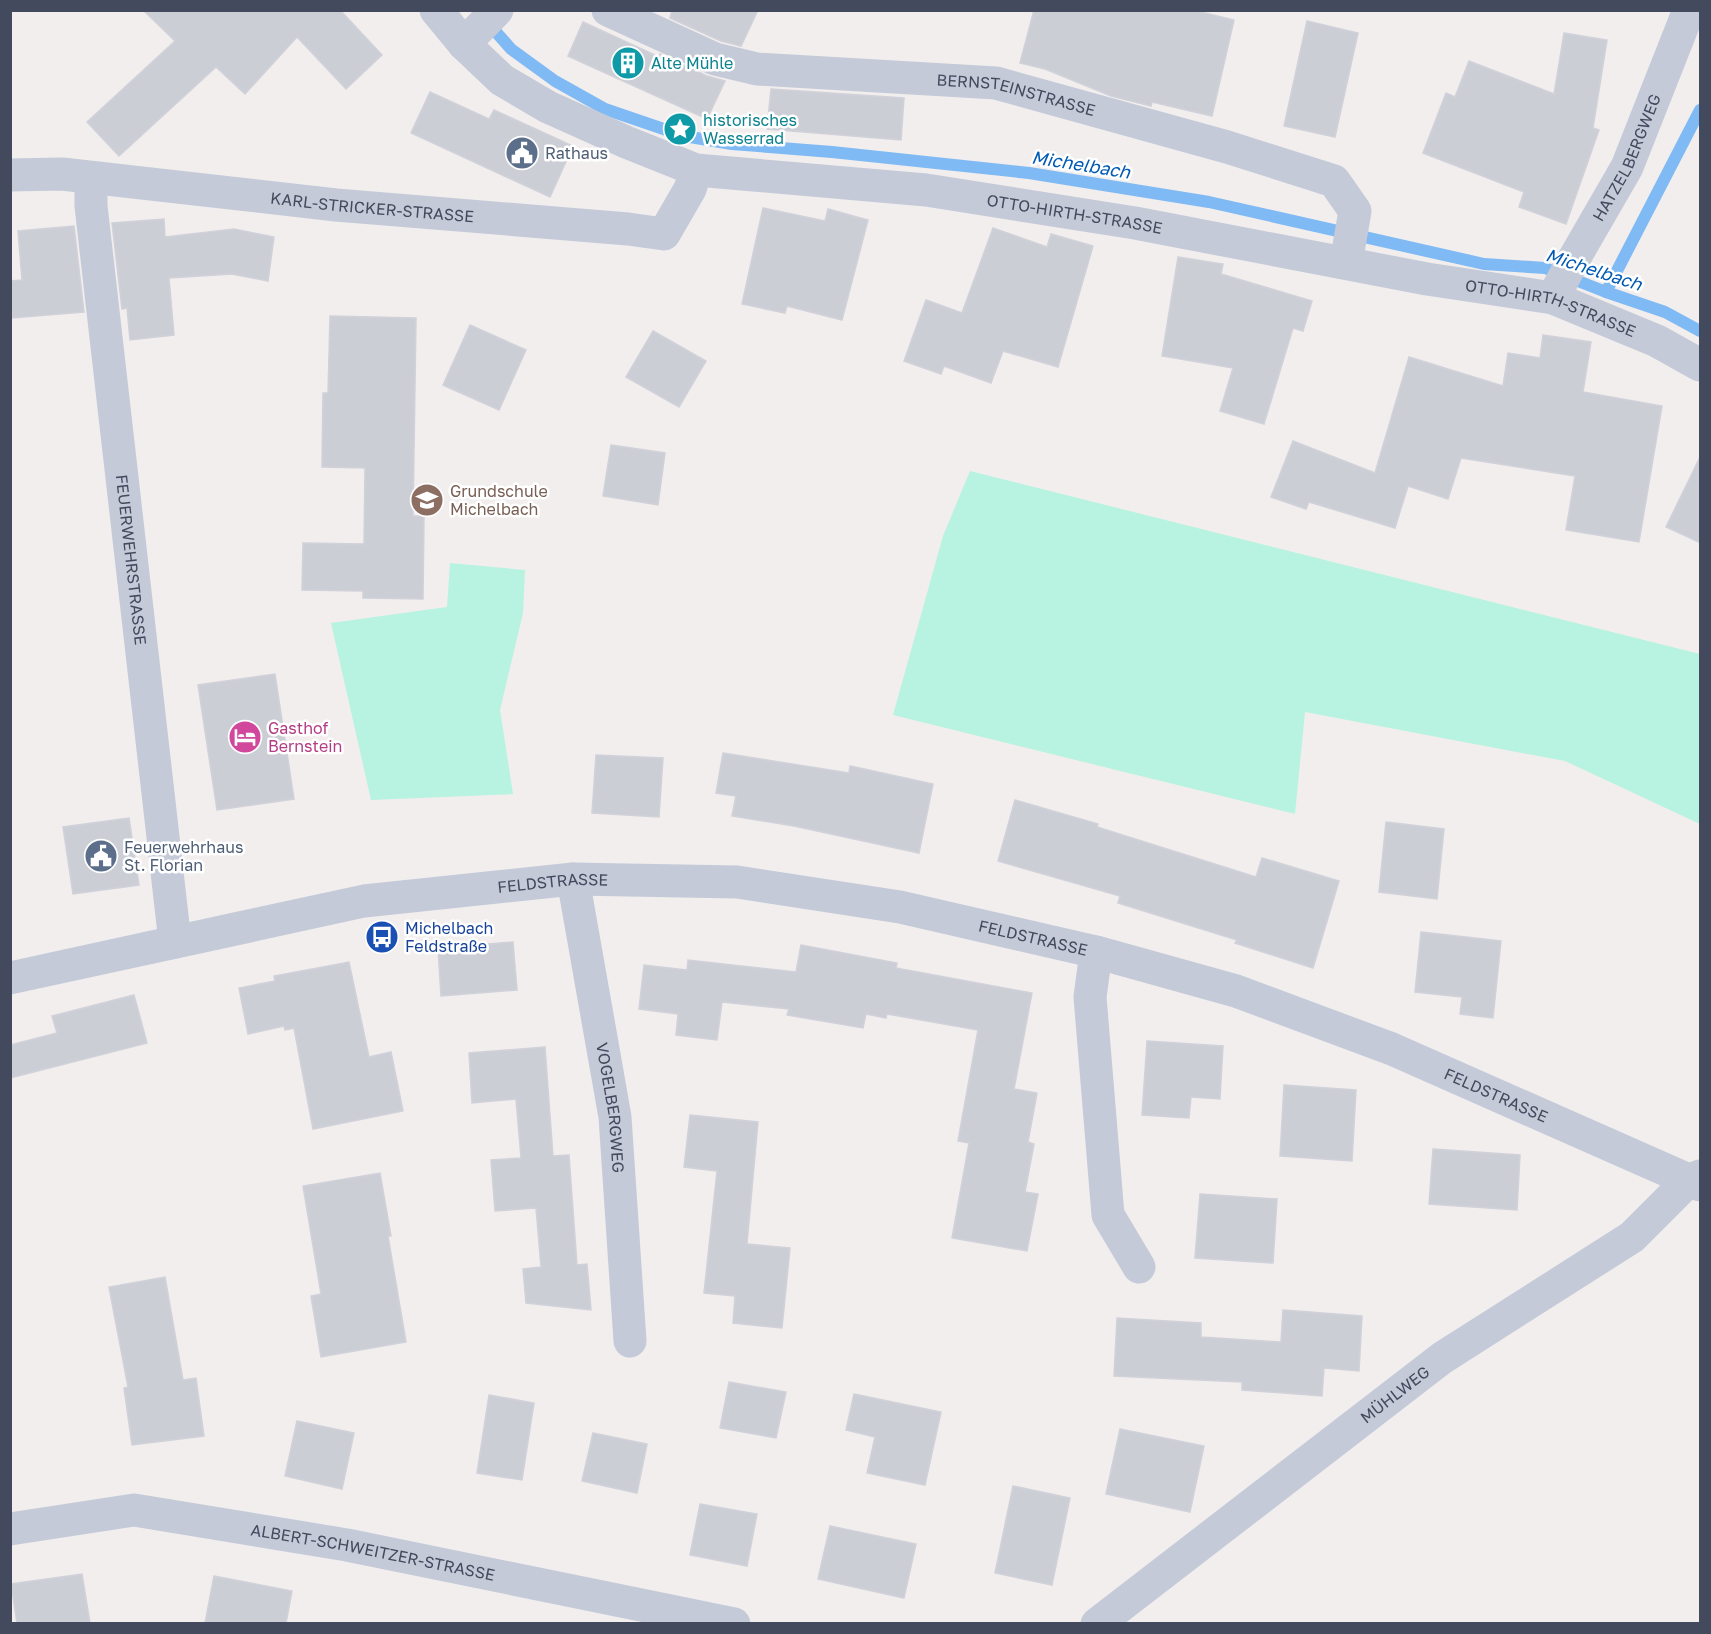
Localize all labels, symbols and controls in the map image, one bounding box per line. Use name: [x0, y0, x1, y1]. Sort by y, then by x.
building icon: Alte Mühle: [610, 45, 646, 81]
place label: Alte Mühle: [651, 53, 733, 73]
street label: BERNSTEINSTRASSE: [936, 70, 1098, 120]
street label: HATZELBERGWEG: [1588, 91, 1665, 225]
place label: historisches Wasserrad: [703, 110, 797, 148]
place icon: historisches Wasserrad: [662, 111, 698, 147]
public building icon: Rathaus: [504, 135, 540, 171]
place label: Rathaus: [545, 143, 608, 163]
water label: Michelbach: [1030, 145, 1133, 183]
street label: KARL-STRICKER-STRASSE: [269, 188, 475, 226]
street label: OTTO-HIRTH-STRASSE: [985, 190, 1164, 238]
water label: Michelbach: [1543, 243, 1646, 295]
street label: OTTO-HIRTH-STRASSE: [1464, 275, 1639, 341]
street label: FEUERWEHRSTRASSE: [112, 473, 151, 646]
place label: Grundschule Michelbach: [450, 481, 548, 519]
school or university icon: Grundschule Michelbach: [409, 482, 445, 518]
place label: Gasthof Bernstein: [268, 718, 342, 756]
hotel icon: Gasthof Bernstein: [227, 719, 263, 755]
place label: Feuerwehrhaus St. Florian: [124, 837, 243, 875]
public building icon: Feuerwehrhaus St. Florian: [83, 838, 119, 874]
street label: FELDSTRASSE: [496, 868, 608, 897]
street label: FELDSTRASSE: [977, 915, 1090, 960]
place label: Michelbach Feldstraße: [405, 918, 493, 956]
bus stop icon: Michelbach Feldstraße: [364, 919, 400, 955]
street label: VOGELBERGWEG: [592, 1041, 629, 1174]
street label: FELDSTRASSE: [1441, 1063, 1551, 1127]
street label: MÜHLWEG: [1356, 1361, 1433, 1427]
street label: ALBERT-SCHWEITZER-STRASSE: [249, 1519, 497, 1585]

